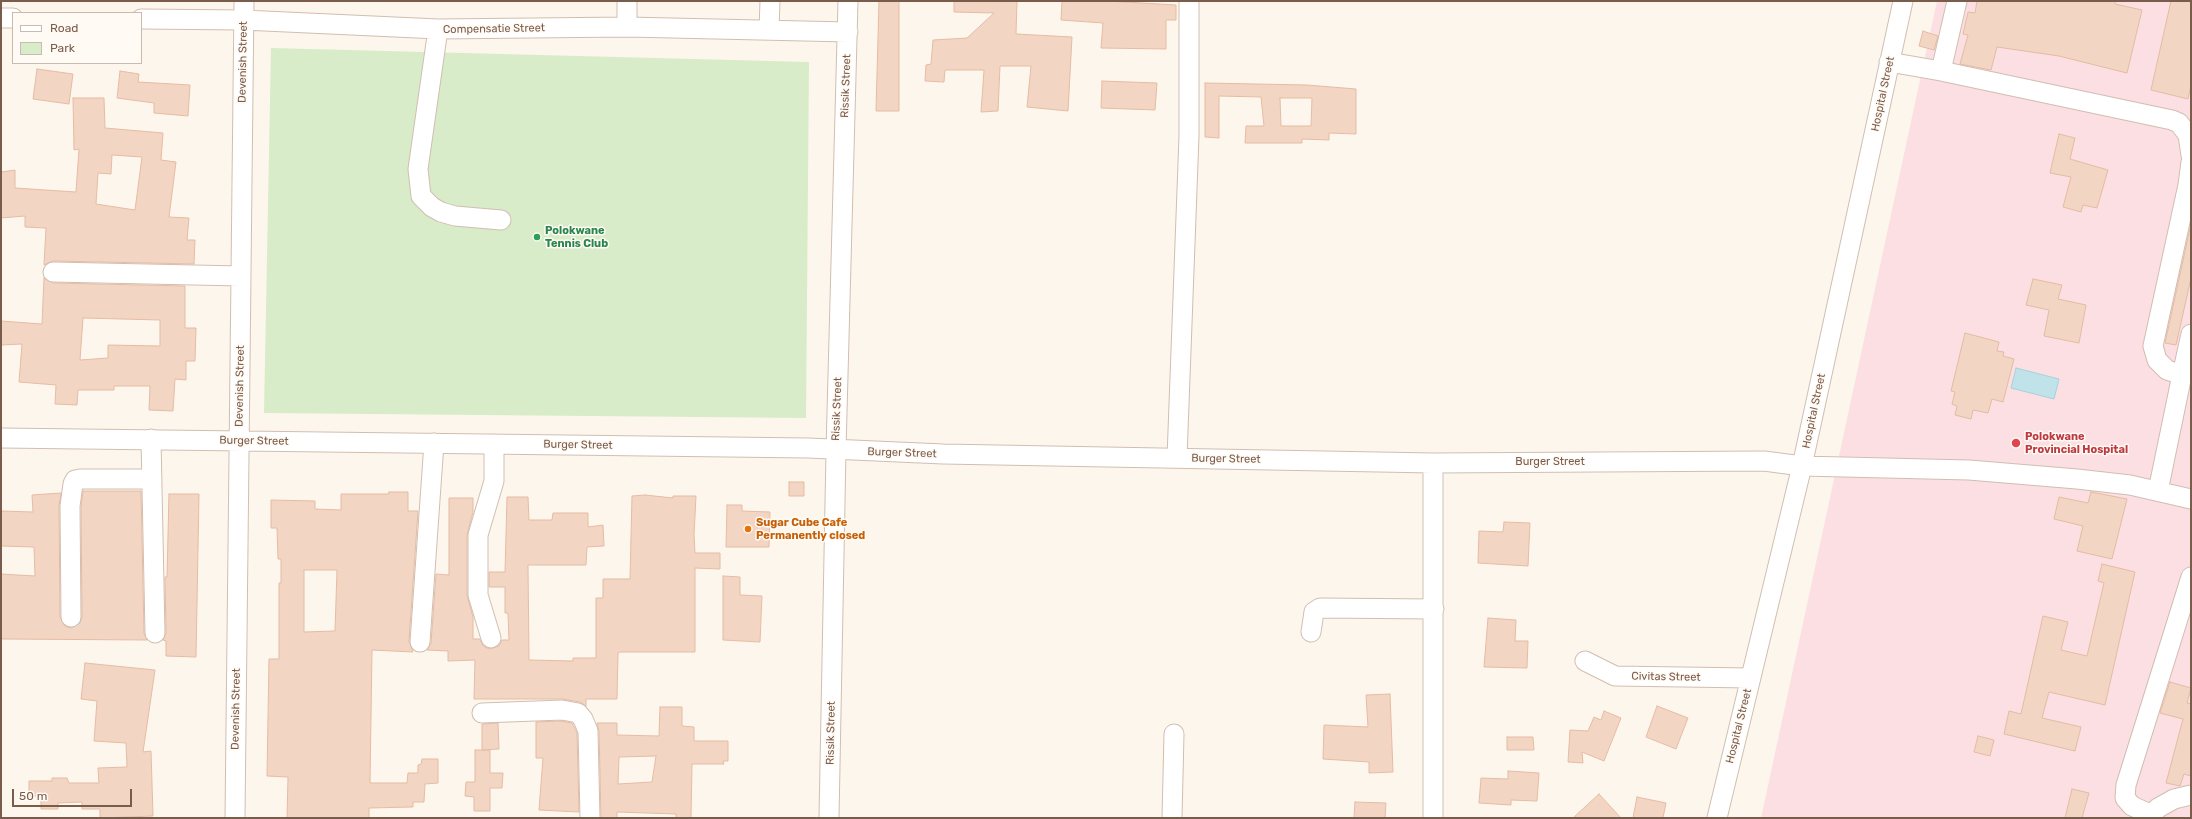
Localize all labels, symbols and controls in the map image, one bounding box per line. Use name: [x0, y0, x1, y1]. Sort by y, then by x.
legend: [12, 12, 142, 64]
text: Road: [50, 21, 78, 35]
street label: Devenish Street: [236, 21, 250, 103]
street label: Compensatie Street: [443, 22, 545, 36]
text: Park: [50, 41, 75, 55]
street label: Rissik Street: [838, 54, 854, 118]
street label: Hospital Street: [1869, 55, 1897, 133]
place label: Polokwane Tennis Club: [545, 224, 608, 250]
marker: Polokwane Tennis Club: [532, 232, 542, 242]
street label: Devenish Street: [233, 345, 247, 427]
street label: Hospital Street: [1800, 372, 1828, 450]
street label: Rissik Street: [829, 377, 845, 441]
place label: Polokwane Provincial Hospital: [2025, 430, 2128, 456]
street label: Burger Street: [219, 434, 289, 448]
marker: Polokwane Provincial Hospital: [2010, 437, 2022, 449]
street label: Burger Street: [543, 438, 613, 452]
street label: Burger Street: [867, 445, 937, 461]
street label: Burger Street: [1191, 452, 1261, 466]
street label: Burger Street: [1515, 455, 1585, 469]
place label: Sugar Cube Cafe Permanently closed: [756, 516, 865, 542]
marker: Sugar Cube Cafe Permanently closed: [743, 524, 753, 534]
street label: Devenish Street: [229, 668, 243, 750]
street label: Civitas Street: [1631, 670, 1701, 684]
street label: Hospital Street: [1723, 687, 1755, 765]
street label: Rissik Street: [824, 701, 838, 765]
scale bar: [14, 781, 134, 807]
text: 50 m: [19, 789, 47, 803]

